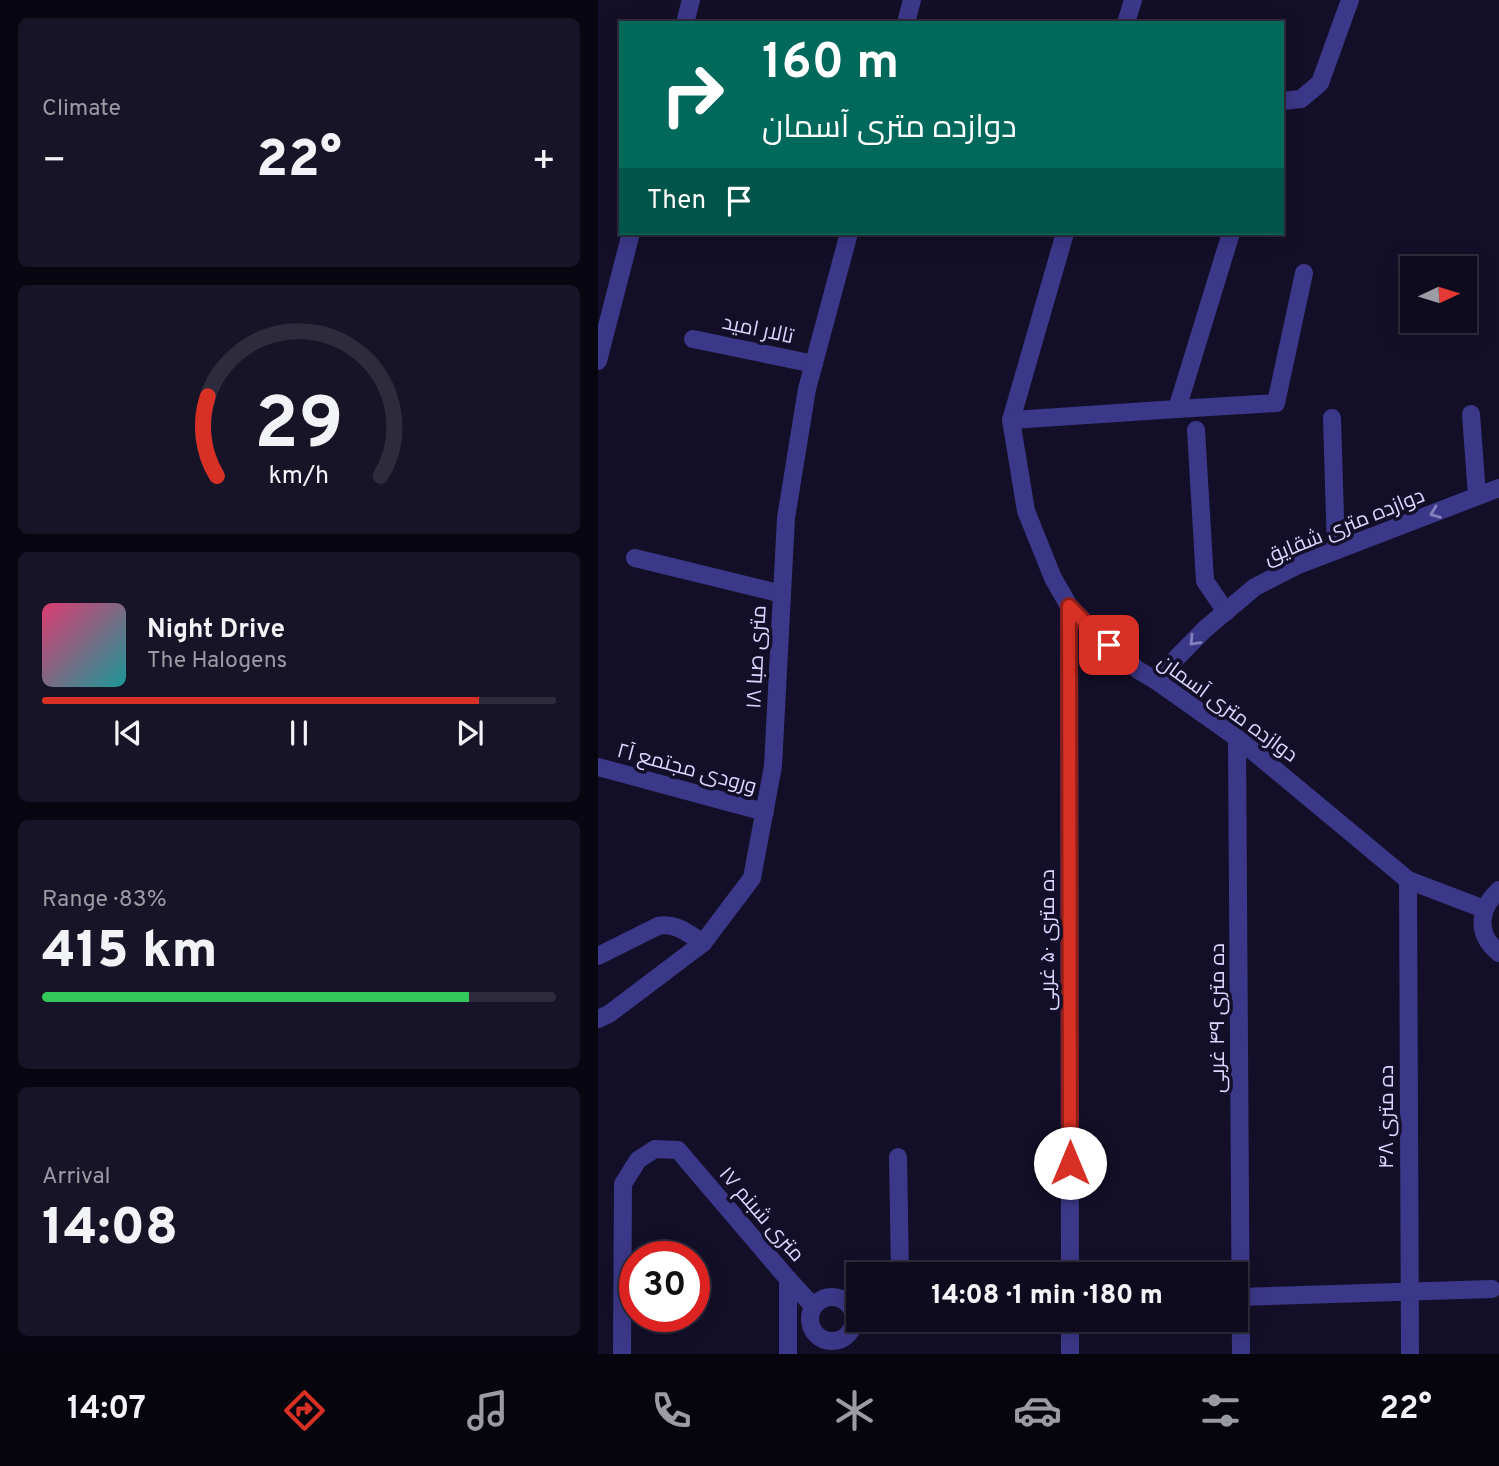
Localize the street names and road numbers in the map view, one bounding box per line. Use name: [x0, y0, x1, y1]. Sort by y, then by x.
street label: تالار امید: [720, 310, 796, 351]
street label: دوازده متری شقایق: [1260, 483, 1429, 572]
street label: متری صبا ۱۸: [741, 605, 774, 710]
street label: دوازده متری آسمان: [1152, 649, 1303, 769]
street label: ورودی مجتمع آ۲: [614, 738, 760, 801]
street label: ده متری ۵۰ غربی: [1035, 869, 1062, 1011]
street label: ده متری ۴۹ غربی: [1205, 943, 1232, 1093]
street label: ده متری ۴۸: [1374, 1065, 1401, 1169]
street label: ۱۷ متری شبنم: [712, 1162, 810, 1268]

